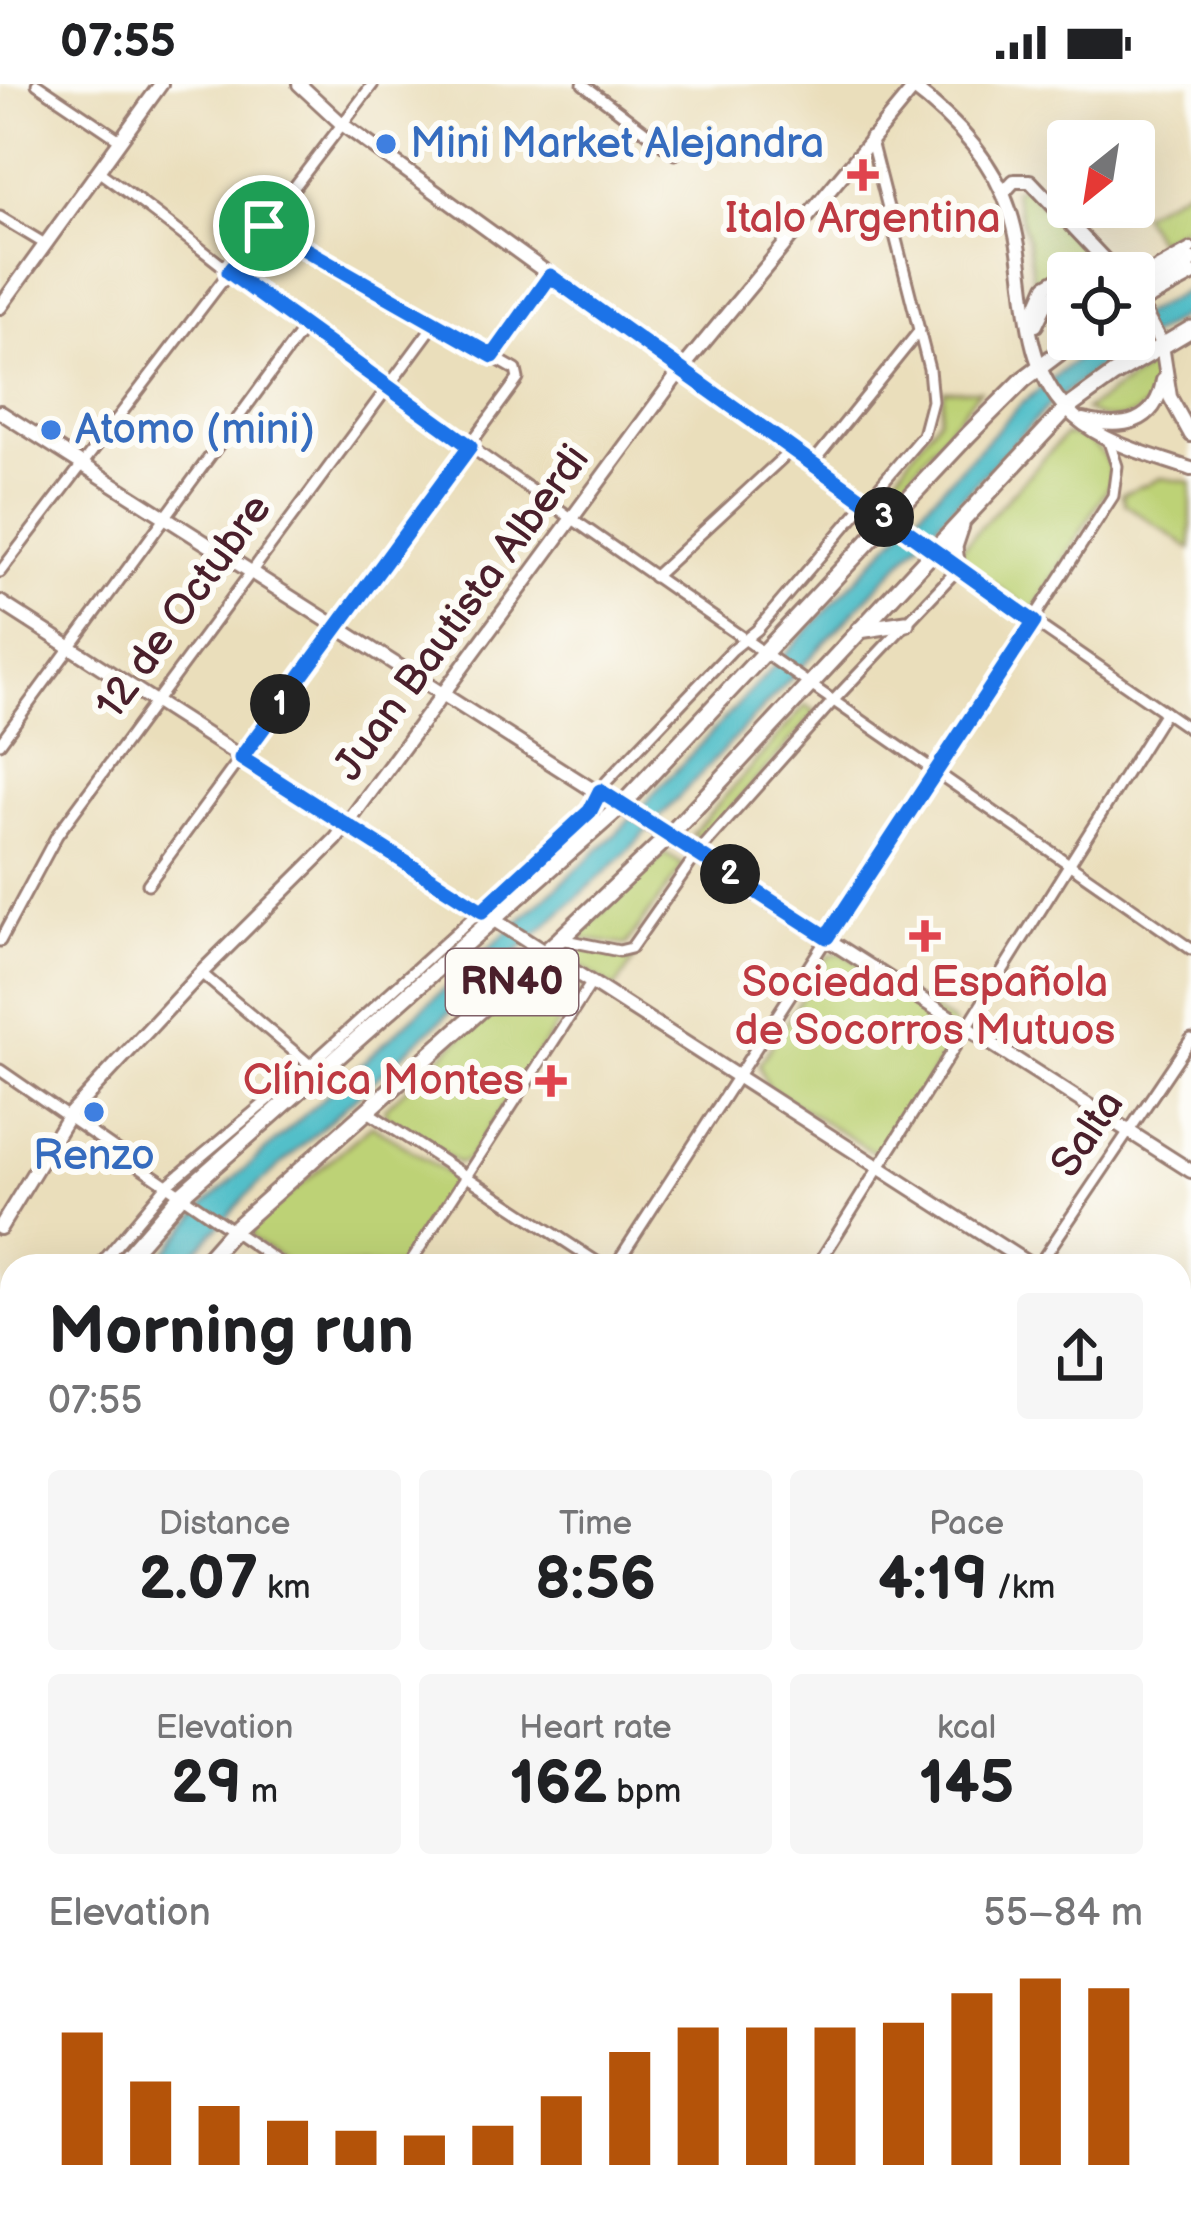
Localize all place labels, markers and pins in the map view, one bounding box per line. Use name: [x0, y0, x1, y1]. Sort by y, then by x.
place label: Mini Market Alejandra: [410, 119, 824, 170]
marker: Mini Market Alejandra: [373, 131, 399, 157]
marker: Italo Argentina: [850, 162, 876, 188]
pin: [213, 175, 315, 277]
place label: Italo Argentina: [725, 194, 1001, 245]
place label: Atomo (mini): [75, 405, 315, 456]
marker: Atomo (mini): [38, 417, 64, 443]
pin: 3: [854, 487, 914, 547]
pin: 1: [250, 674, 310, 734]
pin: 2: [700, 844, 760, 904]
marker: Sociedad Española de Socorros Mutuos: [909, 920, 941, 952]
place label: Sociedad Española de Socorros Mutuos: [735, 958, 1115, 1057]
place label: Clínica Montes: [243, 1056, 524, 1107]
marker: Clínica Montes: [535, 1065, 567, 1097]
marker: Renzo: [81, 1099, 107, 1125]
place label: Renzo: [33, 1131, 155, 1182]

